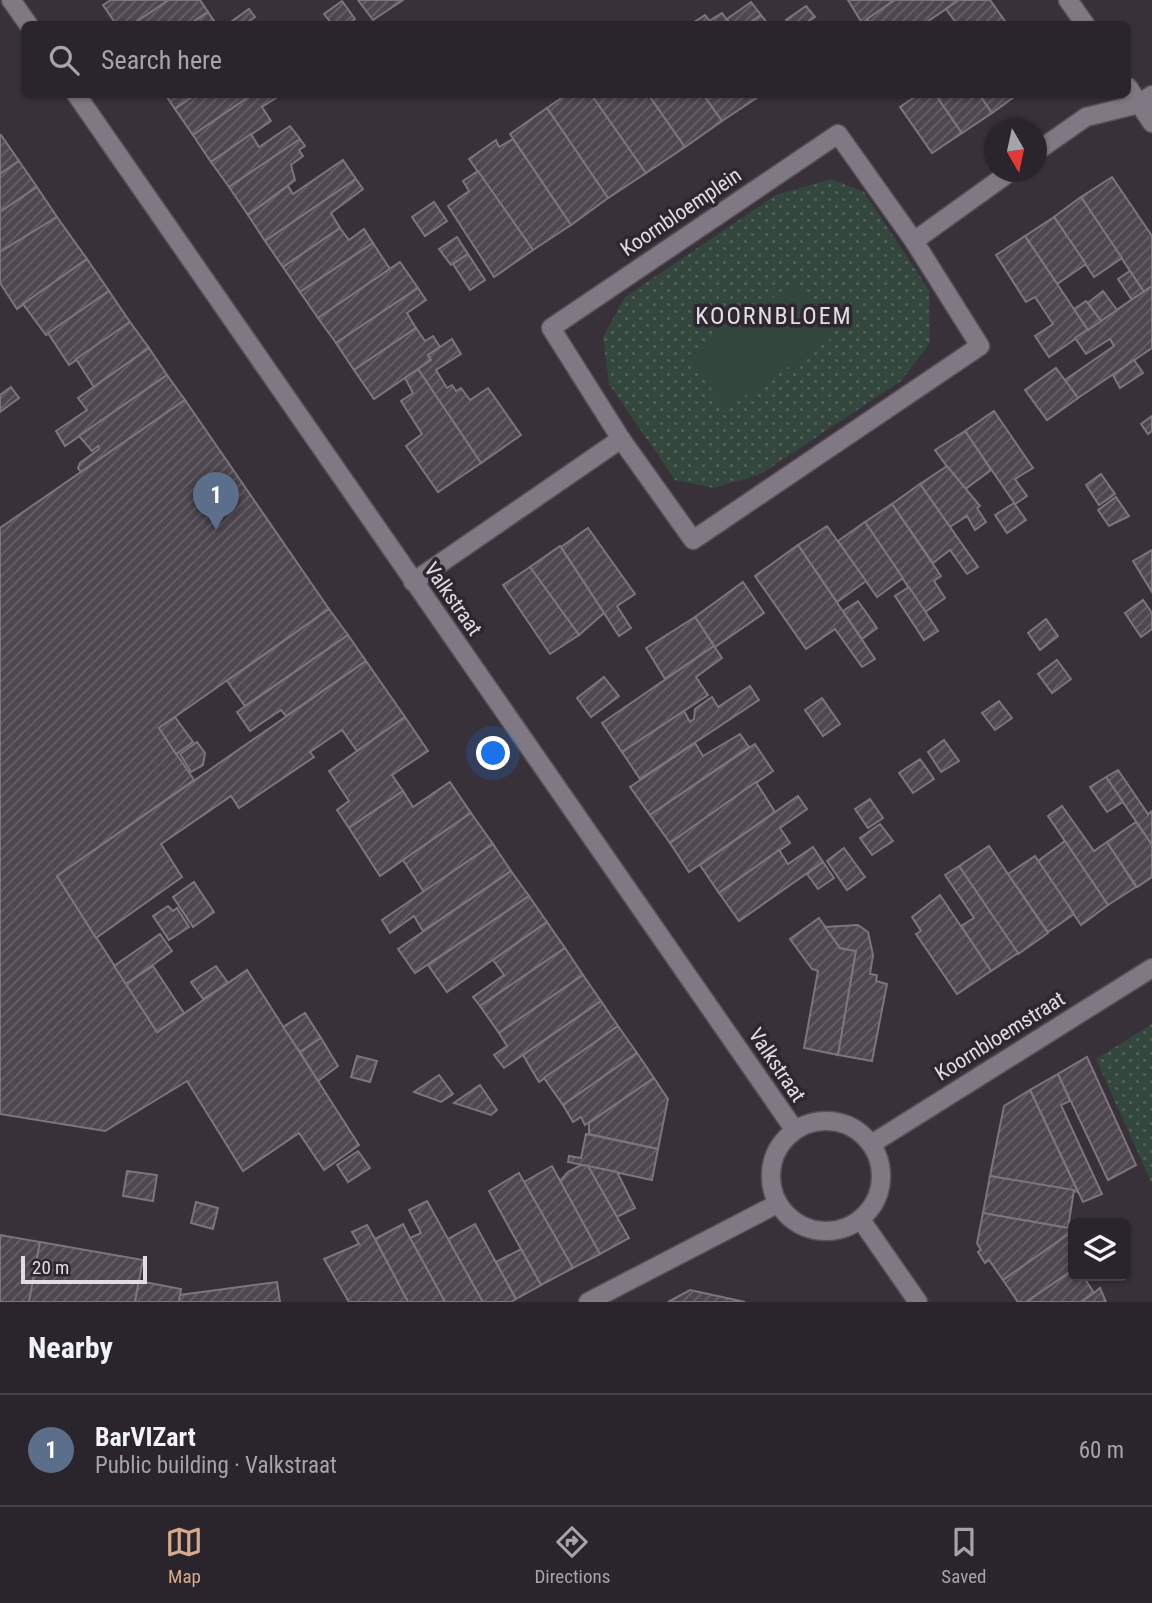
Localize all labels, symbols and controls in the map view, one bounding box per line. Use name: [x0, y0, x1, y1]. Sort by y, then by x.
search box: [21, 21, 1131, 98]
icon: search: [45, 41, 83, 79]
text: Search here: [101, 45, 222, 75]
north arrow: [984, 119, 1047, 182]
street label: Koornbloemplein: [616, 163, 746, 261]
district label: KOORNBLOEM: [695, 302, 853, 330]
pin: 1: [193, 472, 239, 530]
street label: Valkstraat: [419, 558, 487, 640]
your location: [476, 736, 510, 770]
street label: Koornbloemstraat: [931, 987, 1069, 1085]
street label: Valkstraat: [744, 1024, 810, 1106]
map controls: [1068, 1218, 1131, 1281]
button: layers: [1068, 1218, 1131, 1281]
scale bar: [21, 1253, 147, 1285]
text: 20 m: [32, 1256, 69, 1279]
text: Nearby: [28, 1330, 113, 1365]
text: BarVIZart: [95, 1422, 196, 1452]
text: 1: [45, 1437, 57, 1464]
text: 60 m: [1079, 1437, 1124, 1464]
text: Public building · Valkstraat: [95, 1452, 337, 1479]
tab: Map: [165, 1523, 203, 1588]
tab: Directions: [534, 1523, 610, 1588]
tab: Saved: [941, 1523, 987, 1588]

